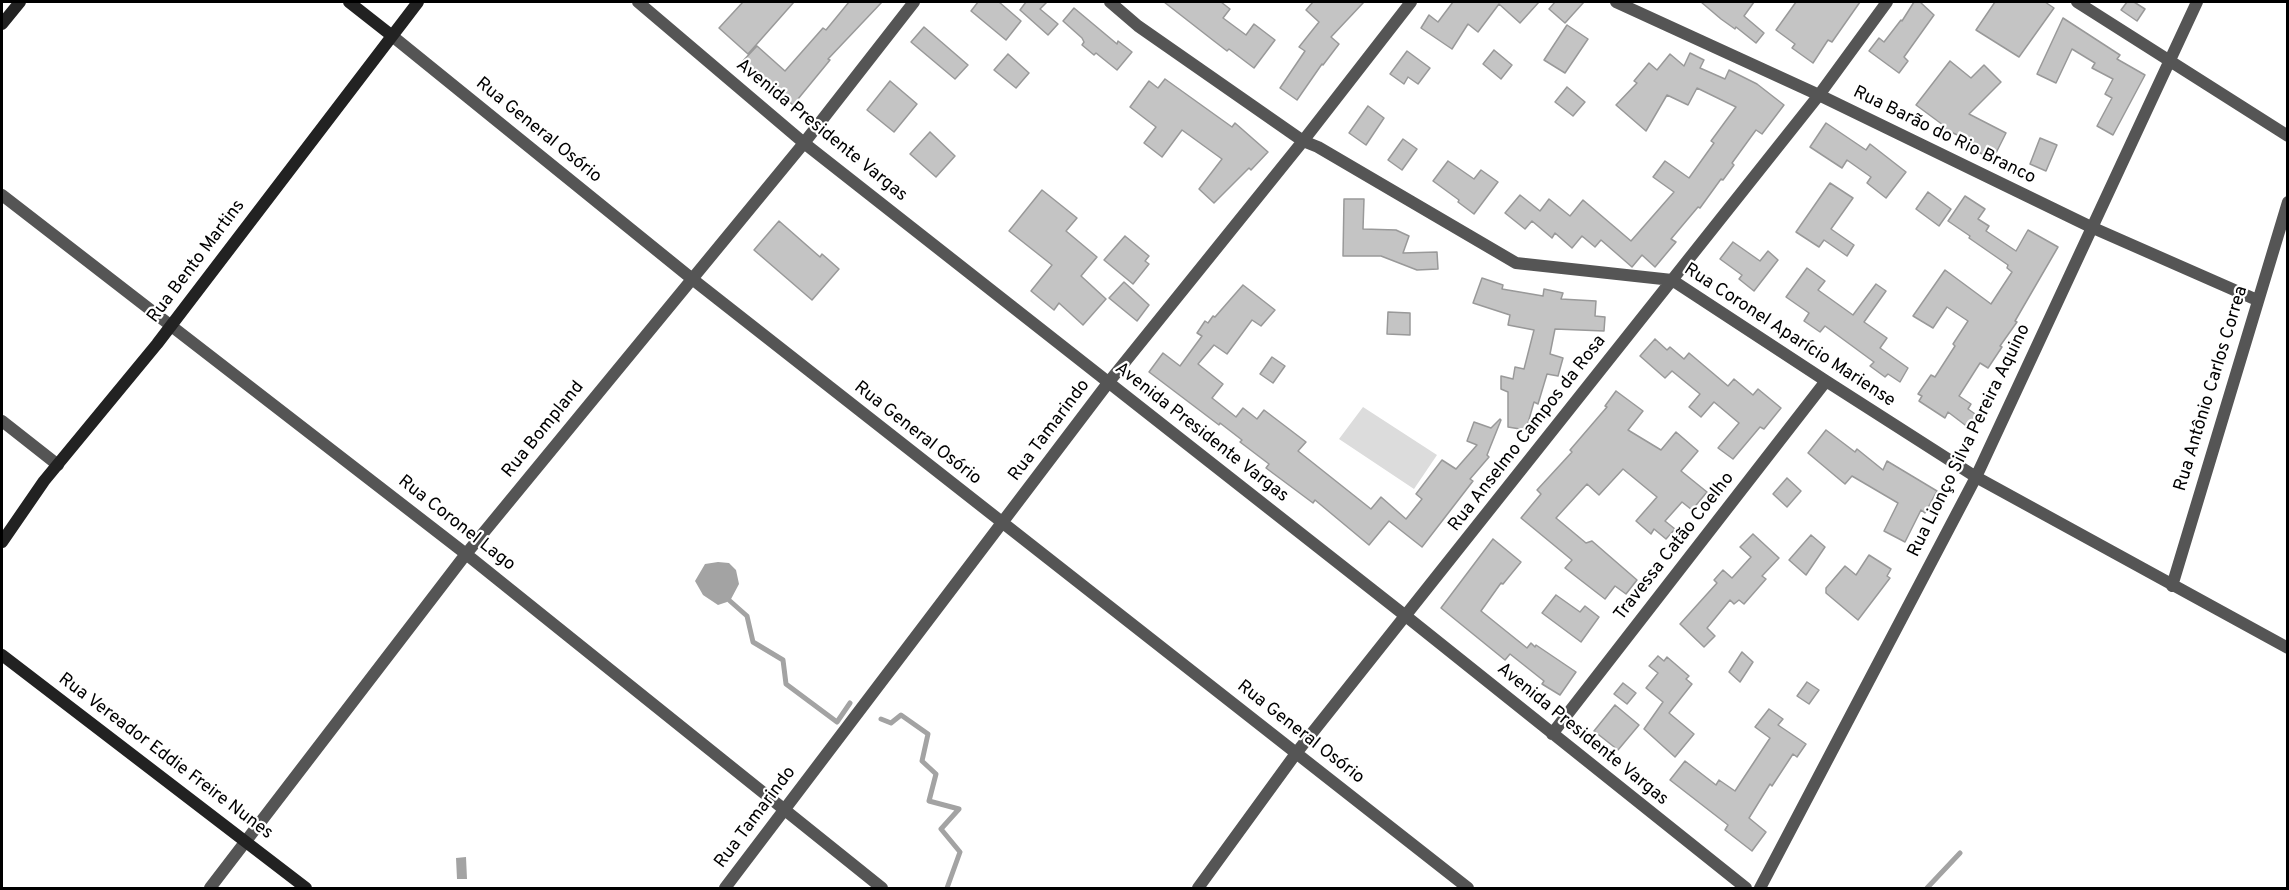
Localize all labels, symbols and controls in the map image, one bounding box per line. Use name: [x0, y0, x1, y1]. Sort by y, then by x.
street label: Avenida Presidente Vargas: [731, 55, 911, 207]
street label: Rua General Osório: [471, 74, 605, 188]
street label: Rua Barão do Rio Branco: [1849, 82, 2039, 190]
street label: Rua Bento Martins: [144, 196, 250, 328]
street label: Rua Coronel Aparício Mariense: [1679, 259, 1899, 413]
street label: Rua Antônio Carlos Correa: [2170, 284, 2254, 494]
street label: Rua Lionço Silva Pereira Aquino: [1904, 321, 2036, 561]
street label: Rua Anselmo Campos da Rosa: [1445, 332, 1611, 536]
street label: Avenida Presidente Vargas: [1110, 358, 1292, 508]
street label: Rua Tamarindo: [1005, 376, 1095, 486]
street label: Rua Bompland: [498, 377, 590, 483]
street label: Rua General Osório: [849, 378, 985, 490]
street label: Travessa Catão Coelho: [1610, 469, 1740, 625]
street label: Rua Coronel Lago: [393, 472, 519, 576]
street label: Avenida Presidente Vargas: [1492, 659, 1672, 811]
street label: Rua Vereador Eddie Freire Nunes: [53, 669, 277, 845]
street label: Rua General Osório: [1232, 677, 1368, 789]
street label: Rua Tamarindo: [711, 763, 801, 873]

